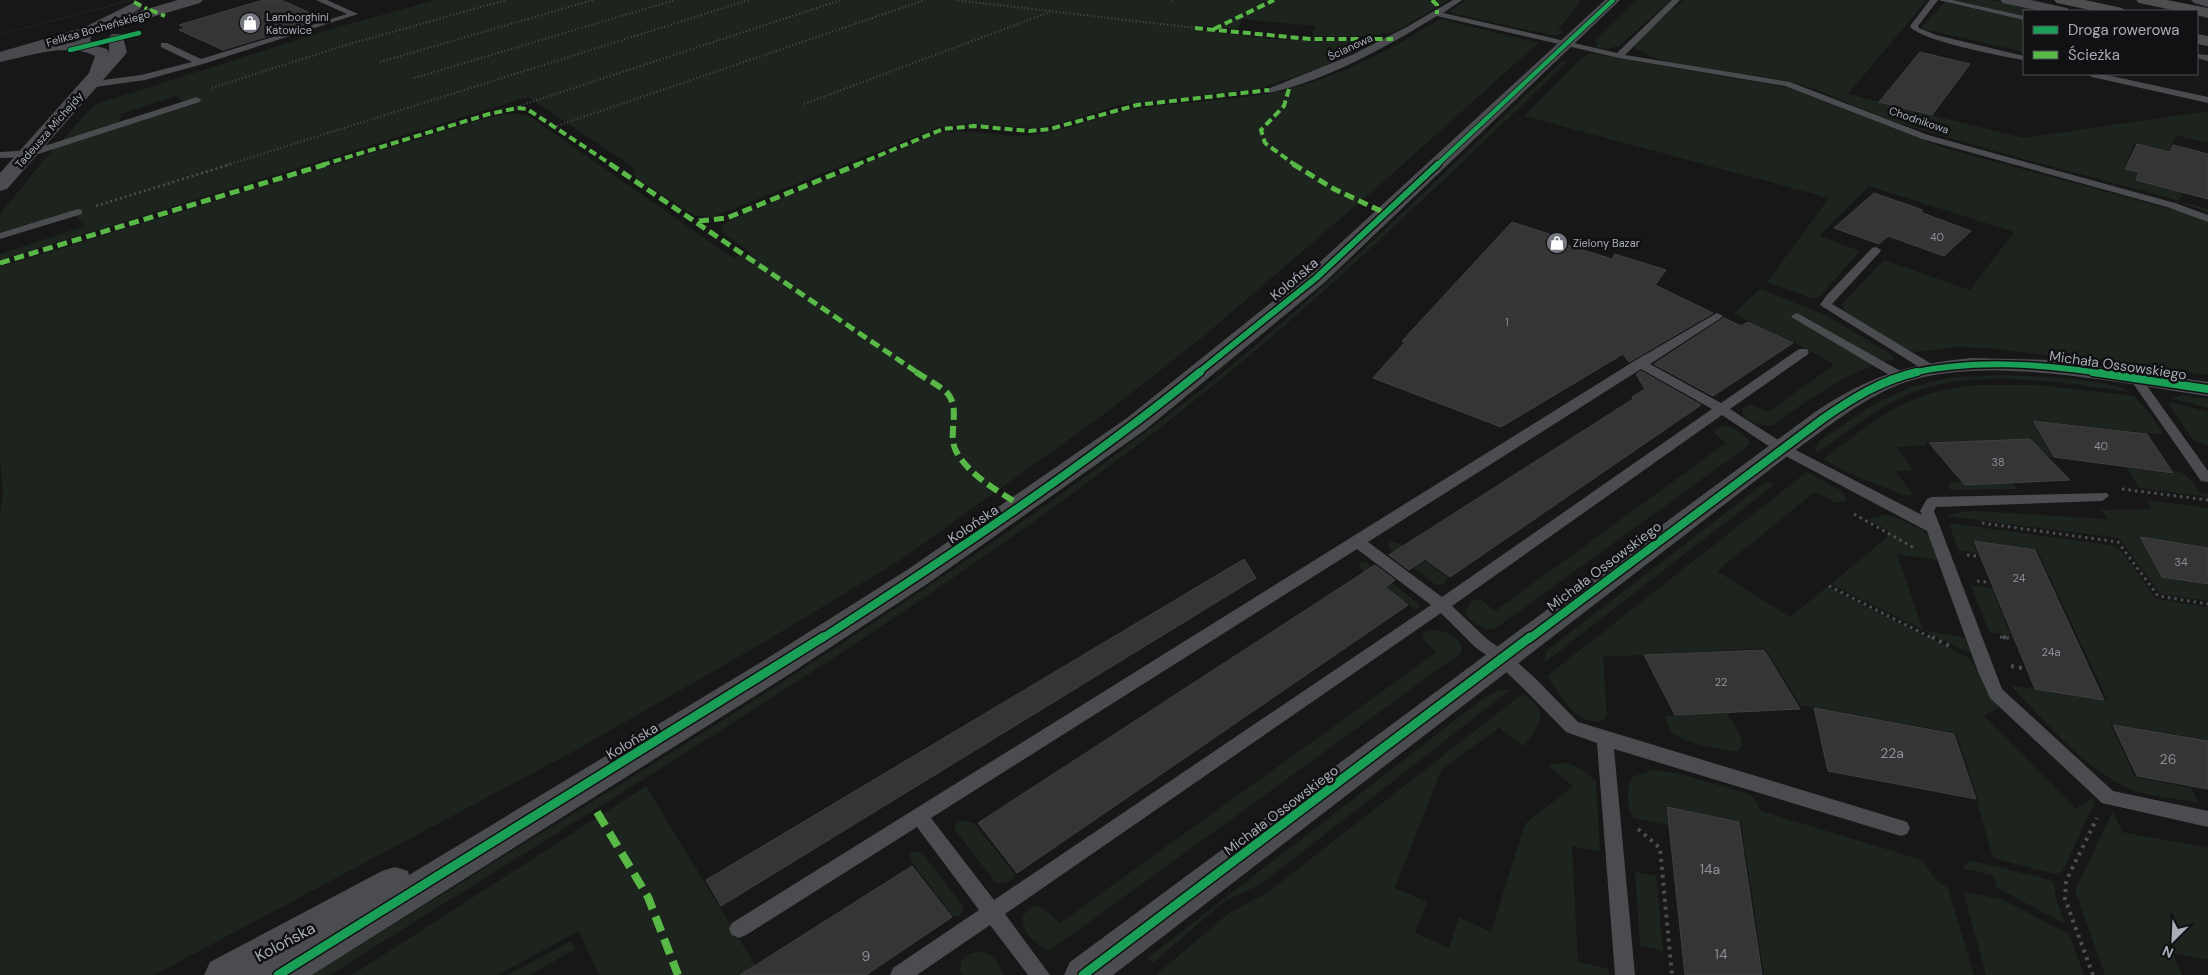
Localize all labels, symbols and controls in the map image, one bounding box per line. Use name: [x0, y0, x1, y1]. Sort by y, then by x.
street label: Feliksa Bocheńskiego: [44, 6, 152, 50]
place label: Lamborghini Katowice: [266, 10, 329, 37]
legend: [2023, 10, 2198, 75]
shop icon: Lamborghini Katowice: [238, 11, 262, 35]
text: Droga rowerowa: [2068, 20, 2179, 40]
street label: Ścianowa: [1325, 30, 1375, 64]
text: Ścieżka: [2068, 45, 2120, 65]
street label: Tadeusza Michejdy: [12, 89, 86, 171]
street label: Chodnikowa: [1887, 103, 1951, 137]
house number: 40: [1930, 230, 1944, 244]
shop icon: Zielony Bazar: [1545, 231, 1569, 255]
place label: Zielony Bazar: [1573, 236, 1640, 250]
street label: Kolońska: [1266, 254, 1322, 304]
house number: 1: [1505, 315, 1509, 329]
street label: Michała Ossowskiego: [2048, 346, 2188, 384]
house number: 40: [2094, 439, 2108, 453]
house number: 38: [1991, 455, 2005, 469]
street label: Kolońska: [944, 501, 1002, 547]
street label: Michała Ossowskiego: [1543, 517, 1665, 615]
house number: 34: [2174, 555, 2188, 569]
house number: 24: [2013, 571, 2026, 585]
house number: 24a: [2042, 645, 2060, 659]
house number: 22: [1715, 675, 1727, 689]
street label: Kolońska: [603, 719, 661, 763]
house number: 22a: [1880, 744, 1904, 762]
house number: 26: [2160, 750, 2176, 768]
street label: Michała Ossowskiego: [1220, 761, 1342, 859]
house number: 14a: [1700, 860, 1720, 878]
north arrow: [2148, 915, 2198, 965]
street label: Kolońska: [251, 917, 319, 967]
text: N: [2159, 942, 2176, 962]
house number: 14: [1715, 945, 1728, 963]
house number: 9: [862, 947, 871, 965]

